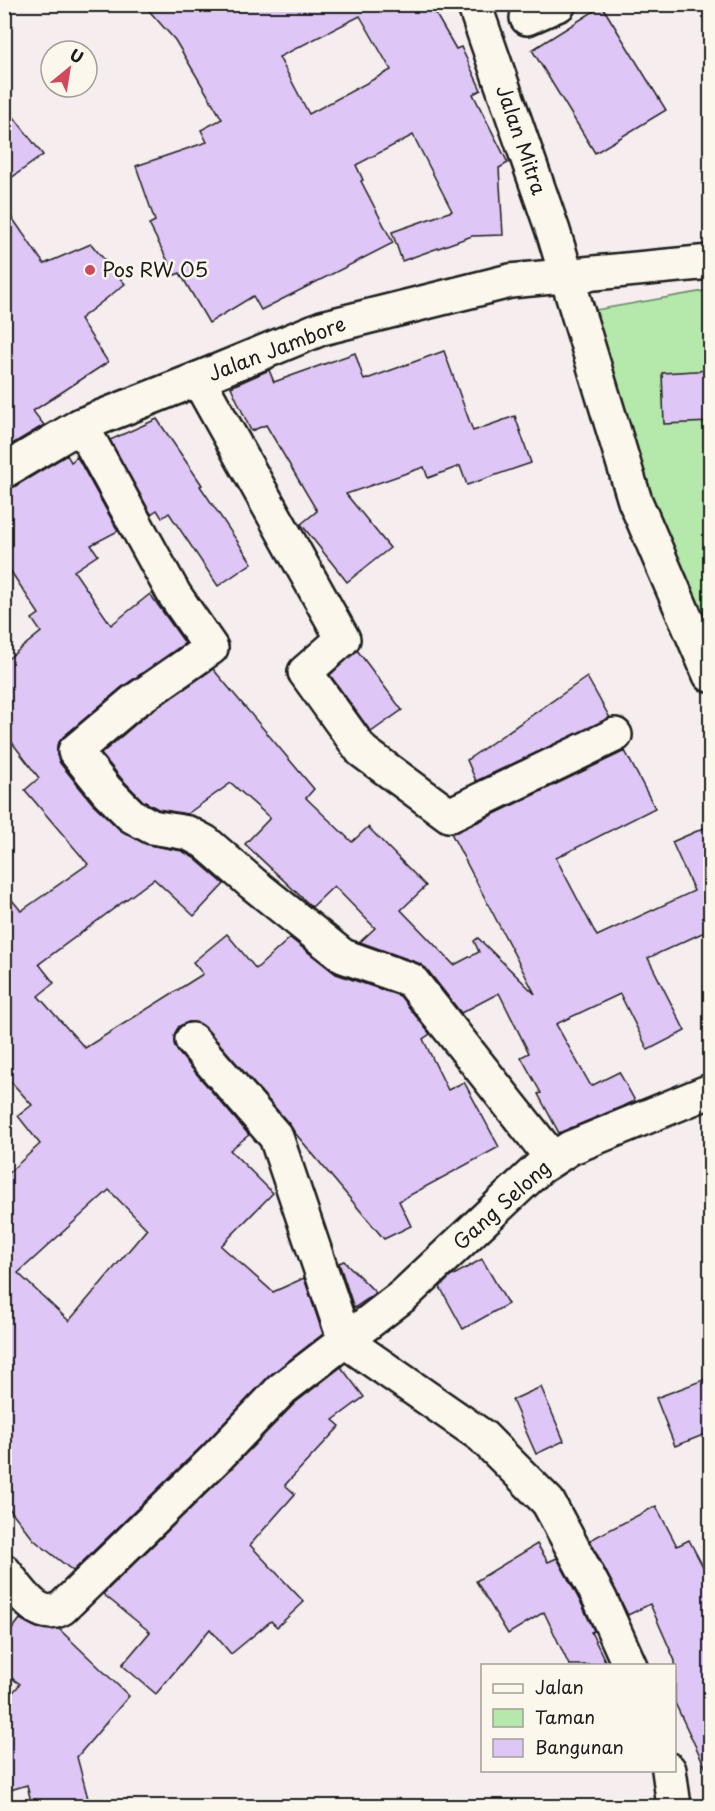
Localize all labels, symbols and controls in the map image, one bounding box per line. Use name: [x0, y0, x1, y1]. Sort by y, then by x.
north arrow: [39, 39, 99, 99]
text: U: [66, 42, 88, 69]
street label: Jalan Mitra: [489, 81, 555, 199]
place label: Pos RW 05: [102, 254, 208, 284]
marker: Pos RW 05: [83, 263, 97, 277]
street label: Jalan Jambore: [204, 308, 350, 388]
street label: Gang Selong: [446, 1152, 557, 1256]
legend: [481, 1664, 676, 1772]
text: Jalan: [535, 1673, 584, 1700]
text: Taman: [535, 1703, 595, 1730]
text: Bangunan: [535, 1733, 624, 1760]

